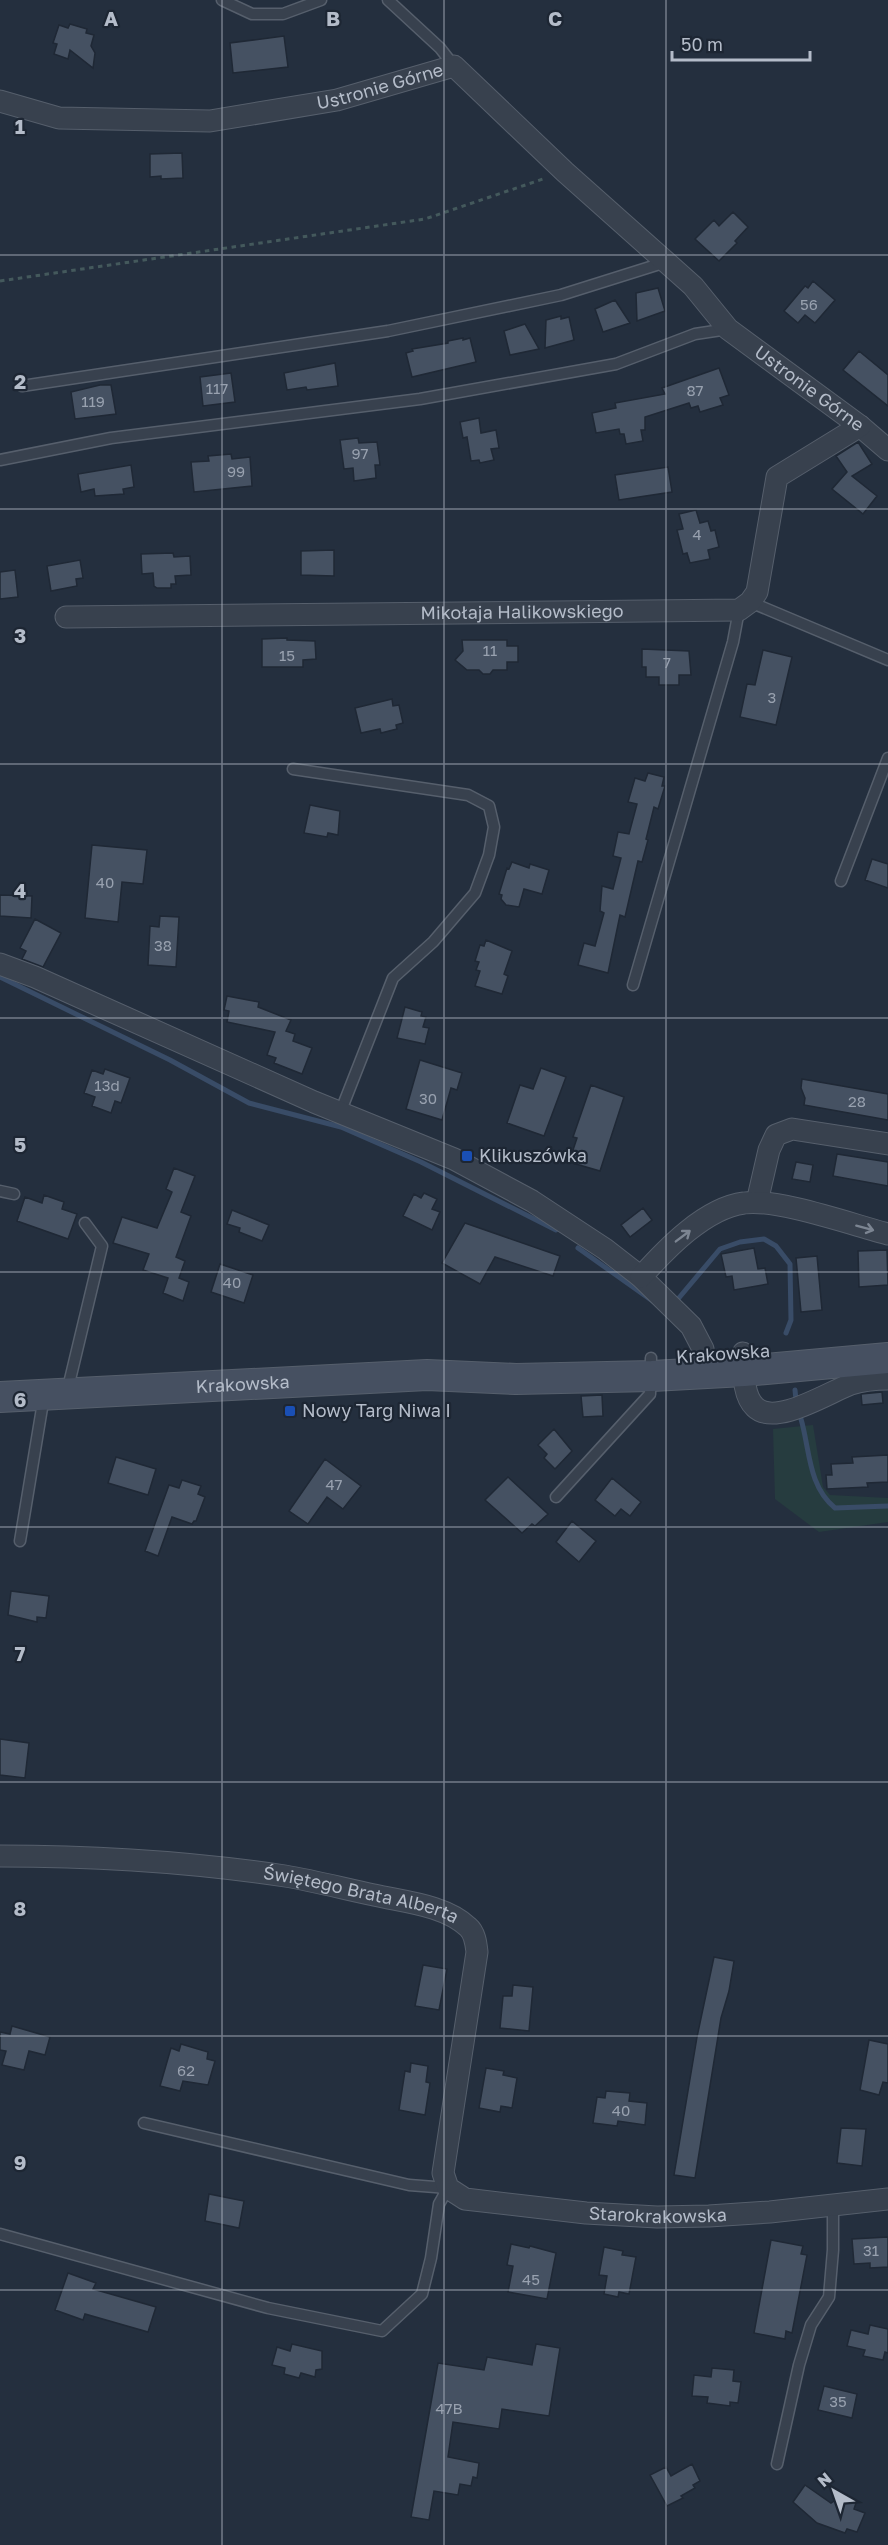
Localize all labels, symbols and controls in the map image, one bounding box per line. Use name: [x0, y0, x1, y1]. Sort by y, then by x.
text: A: [104, 6, 118, 30]
text: B: [326, 6, 340, 30]
text: C: [548, 6, 562, 30]
scale bar: [672, 24, 810, 62]
text: 50 m: [681, 33, 723, 55]
street label: Ustronie Górne: [315, 58, 446, 113]
text: 1: [15, 114, 25, 138]
house number: 56: [800, 295, 818, 313]
street label: Ustronie Górne: [751, 340, 869, 435]
text: 2: [14, 369, 26, 393]
house number: 117: [206, 379, 228, 397]
house number: 87: [686, 381, 704, 399]
house number: 119: [81, 392, 105, 410]
house number: 97: [351, 444, 369, 462]
house number: 99: [227, 462, 245, 480]
house number: 4: [692, 525, 702, 543]
street label: Mikołaja Halikowskiego: [420, 599, 624, 623]
text: 3: [14, 623, 26, 647]
house number: 11: [483, 641, 497, 659]
house number: 15: [279, 646, 295, 664]
house number: 7: [663, 653, 671, 671]
house number: 3: [768, 688, 776, 706]
house number: 40: [96, 873, 114, 891]
text: 4: [14, 878, 26, 902]
house number: 38: [154, 936, 172, 954]
house number: 13d: [94, 1076, 120, 1094]
house number: 30: [419, 1089, 437, 1107]
house number: 28: [848, 1092, 866, 1110]
text: 5: [14, 1132, 26, 1156]
place label: Klikuszówka: [479, 1144, 587, 1166]
marker: Klikuszówka: [460, 1149, 474, 1163]
one-way arrow: [855, 1223, 874, 1234]
one-way arrow: [674, 1230, 690, 1242]
house number: 40: [223, 1273, 241, 1291]
street label: Krakowska: [675, 1339, 771, 1367]
street label: Krakowska: [195, 1370, 290, 1397]
text: 6: [14, 1387, 26, 1411]
place label: Nowy Targ Niwa I: [302, 1399, 451, 1421]
marker: Nowy Targ Niwa I: [283, 1404, 297, 1418]
house number: 47: [325, 1475, 343, 1493]
text: 7: [15, 1641, 26, 1665]
street label: Świętego Brata Alberta: [262, 1861, 463, 1927]
text: 8: [14, 1896, 26, 1920]
house number: 62: [177, 2061, 195, 2079]
house number: 40: [612, 2101, 630, 2119]
text: 9: [14, 2150, 26, 2174]
street label: Starokrakowska: [588, 2201, 727, 2227]
house number: 31: [863, 2241, 879, 2259]
house number: 45: [522, 2270, 540, 2288]
house number: 35: [829, 2392, 847, 2410]
house number: 47B: [435, 2399, 463, 2417]
north arrow: [804, 2461, 864, 2521]
text: N: [813, 2468, 835, 2491]

